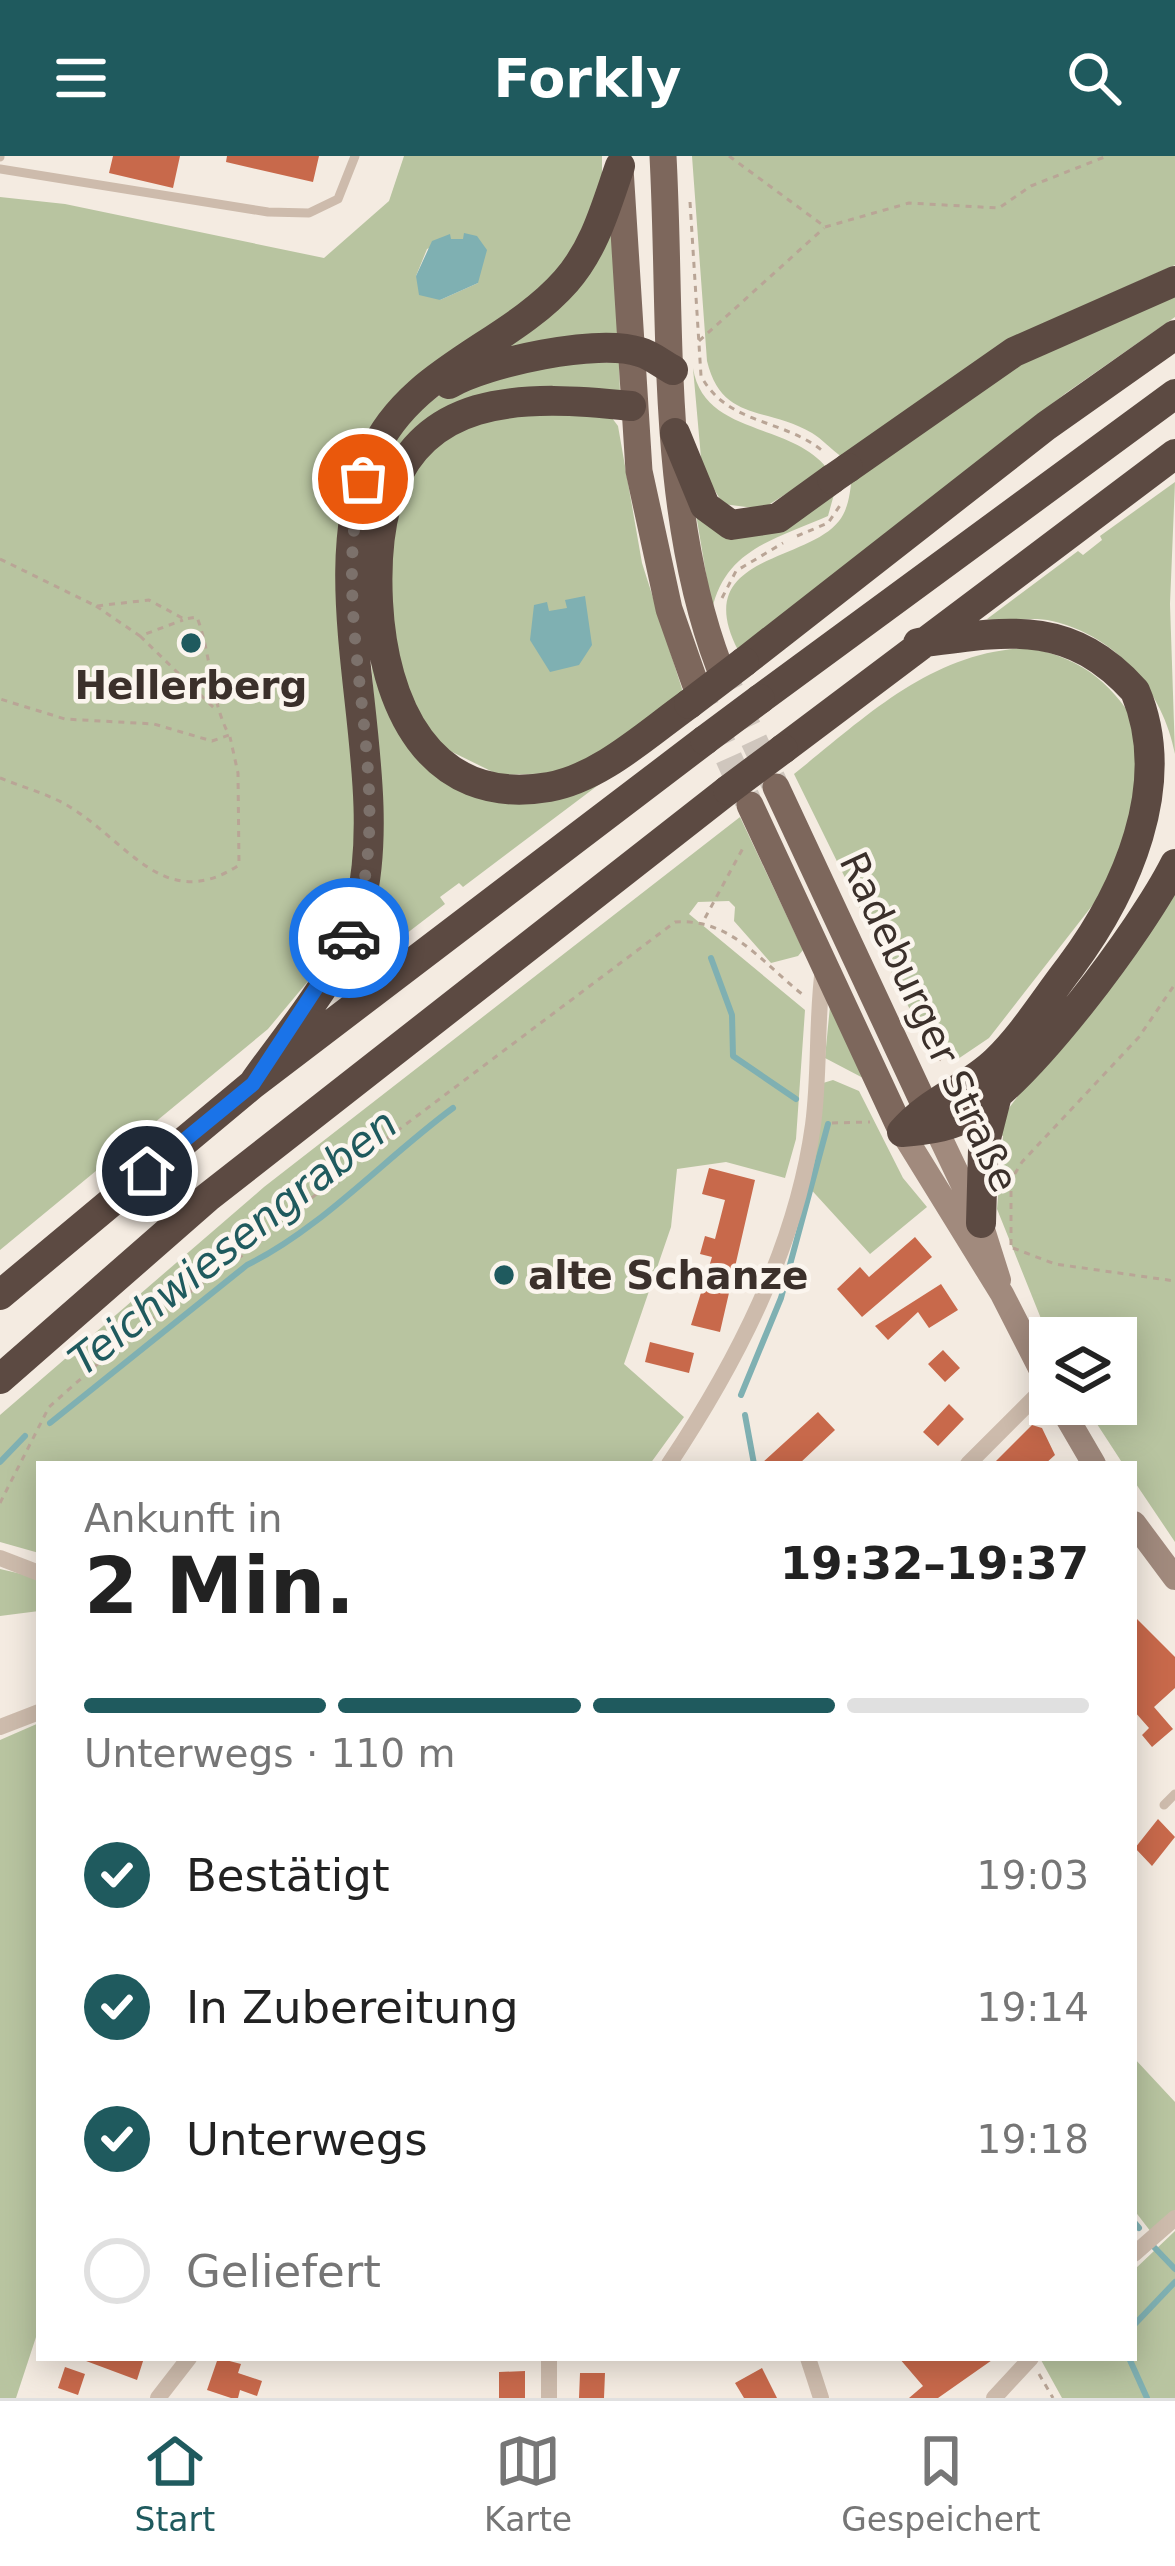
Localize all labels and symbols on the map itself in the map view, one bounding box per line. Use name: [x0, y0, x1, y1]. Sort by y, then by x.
pin: [312, 428, 414, 530]
marker: Hellerberg: [178, 630, 204, 656]
place label: Hellerberg: [74, 663, 308, 708]
street label: Radeburger Straße: [831, 845, 1027, 1199]
courier: [289, 878, 409, 998]
water label: Teichwiesengraben: [59, 1099, 407, 1385]
pin: [96, 1120, 198, 1222]
place label: alte Schanze: [528, 1253, 809, 1298]
marker: alte Schanze: [491, 1262, 517, 1288]

